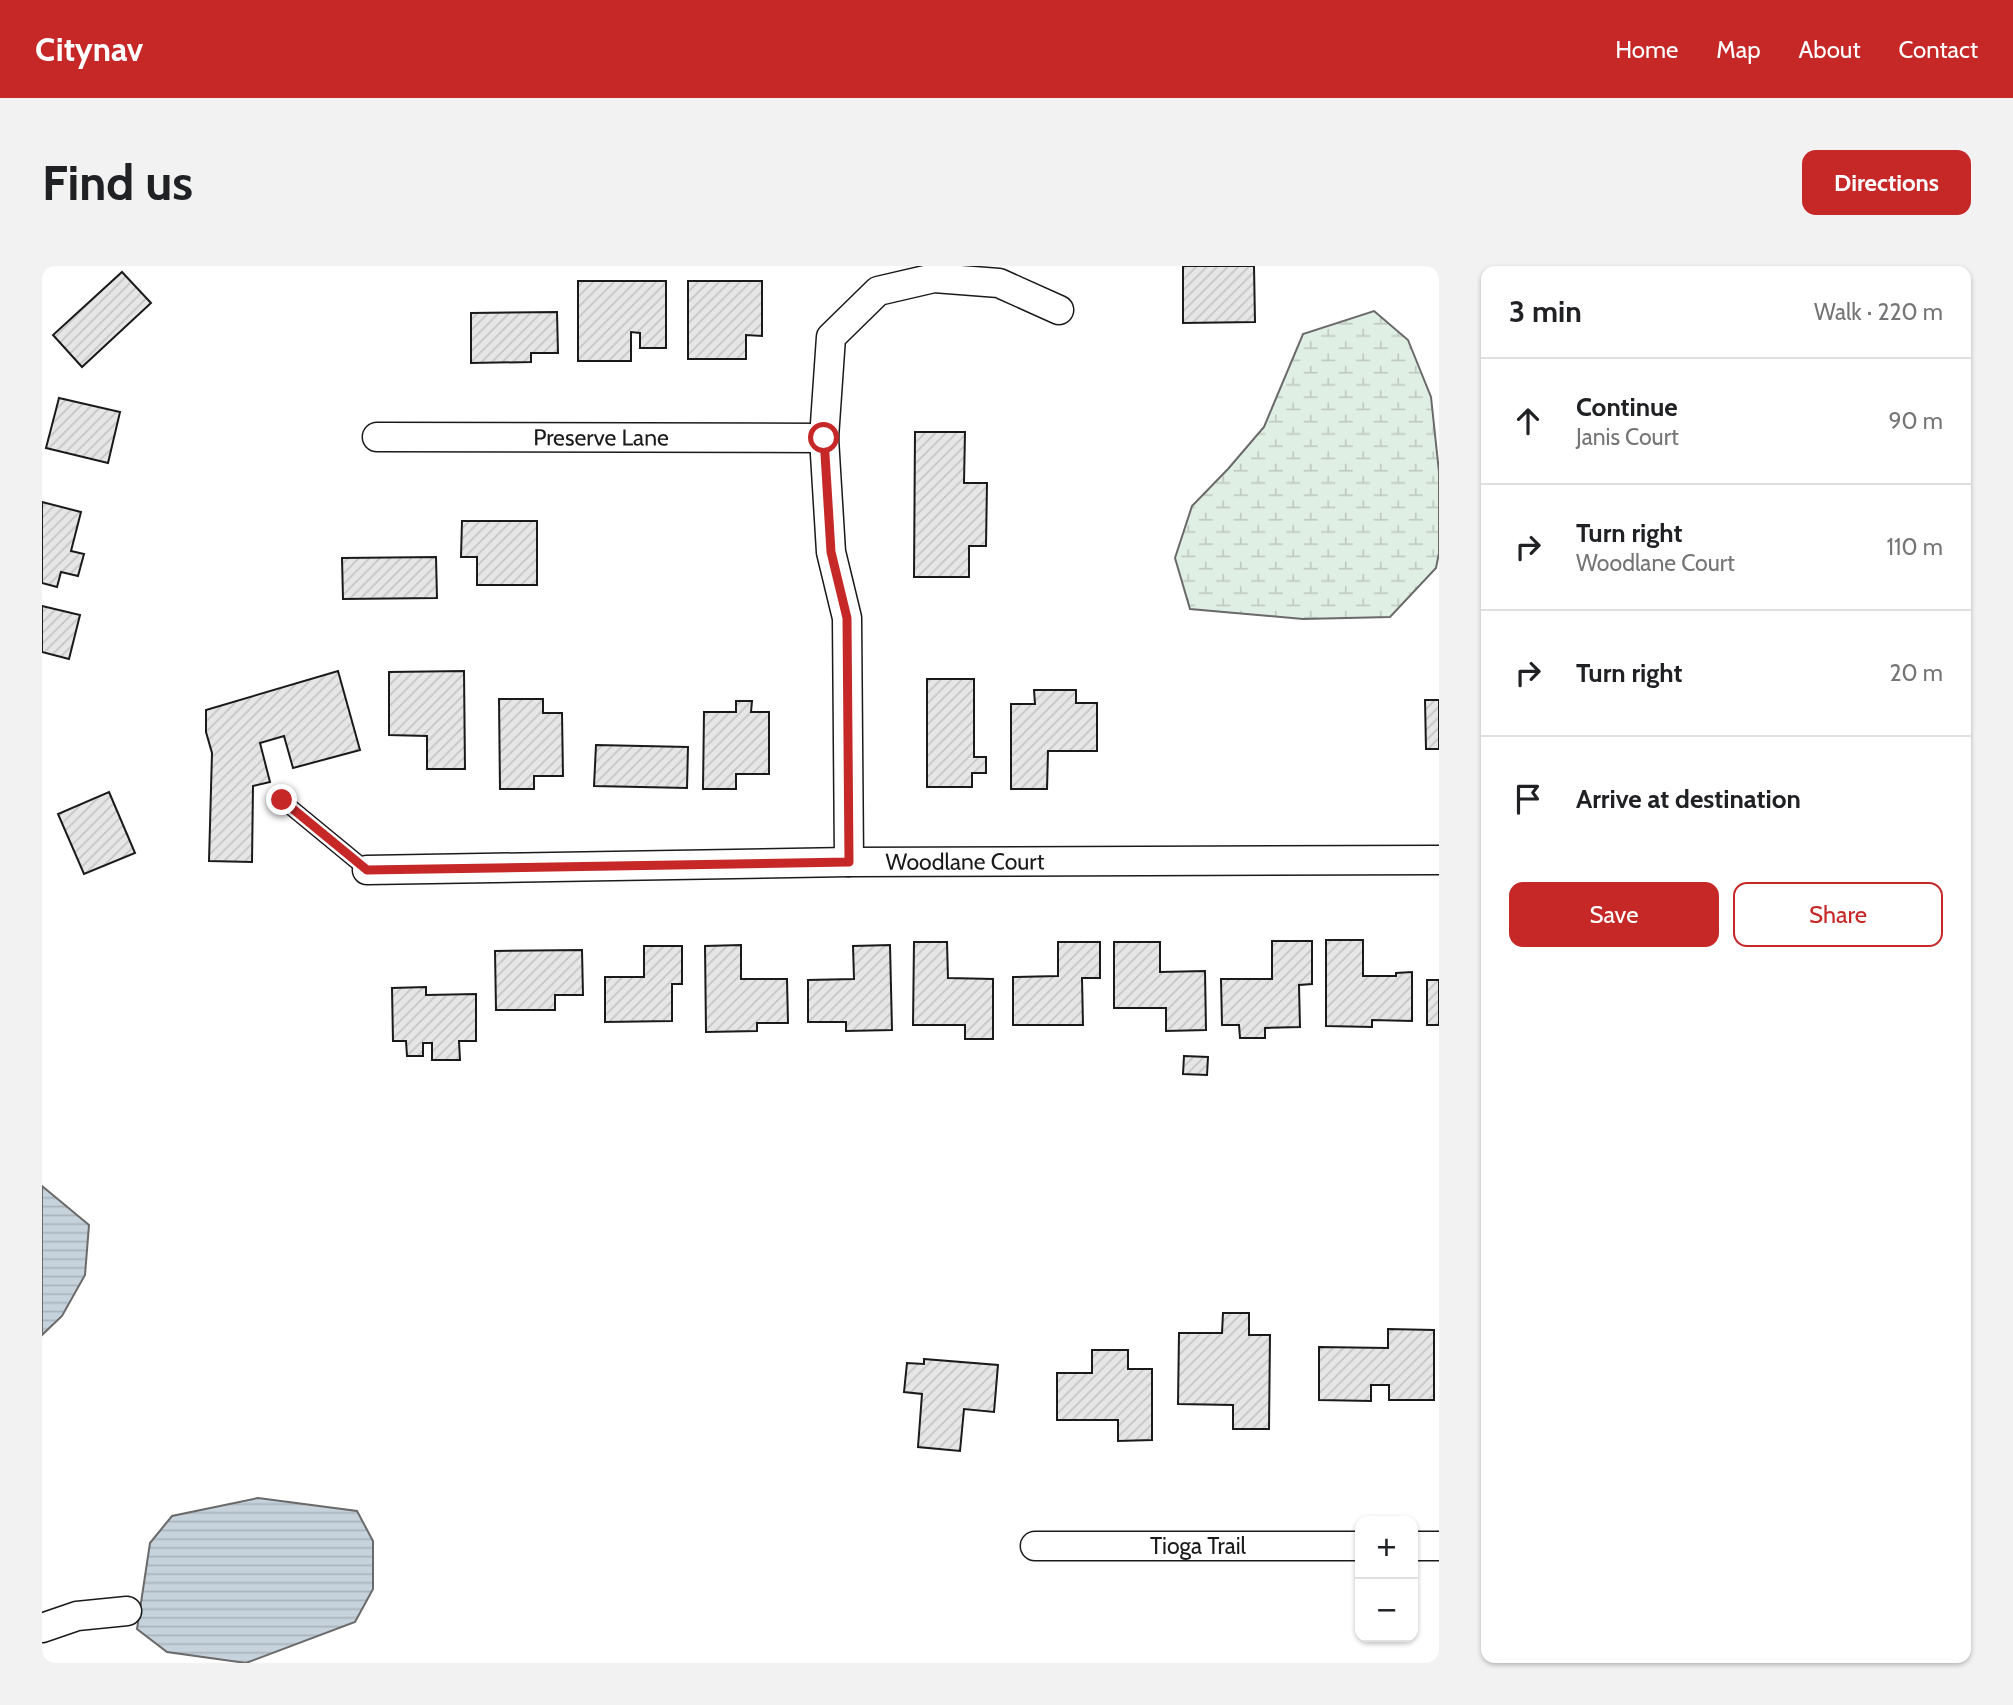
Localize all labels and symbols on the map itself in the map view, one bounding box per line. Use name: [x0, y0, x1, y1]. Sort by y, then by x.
route start: [808, 422, 839, 453]
street label: Preserve Lane: [533, 423, 669, 452]
route end: [266, 784, 297, 815]
street label: Woodlane Court: [885, 847, 1045, 876]
street label: Tioga Trail: [1150, 1532, 1247, 1560]

